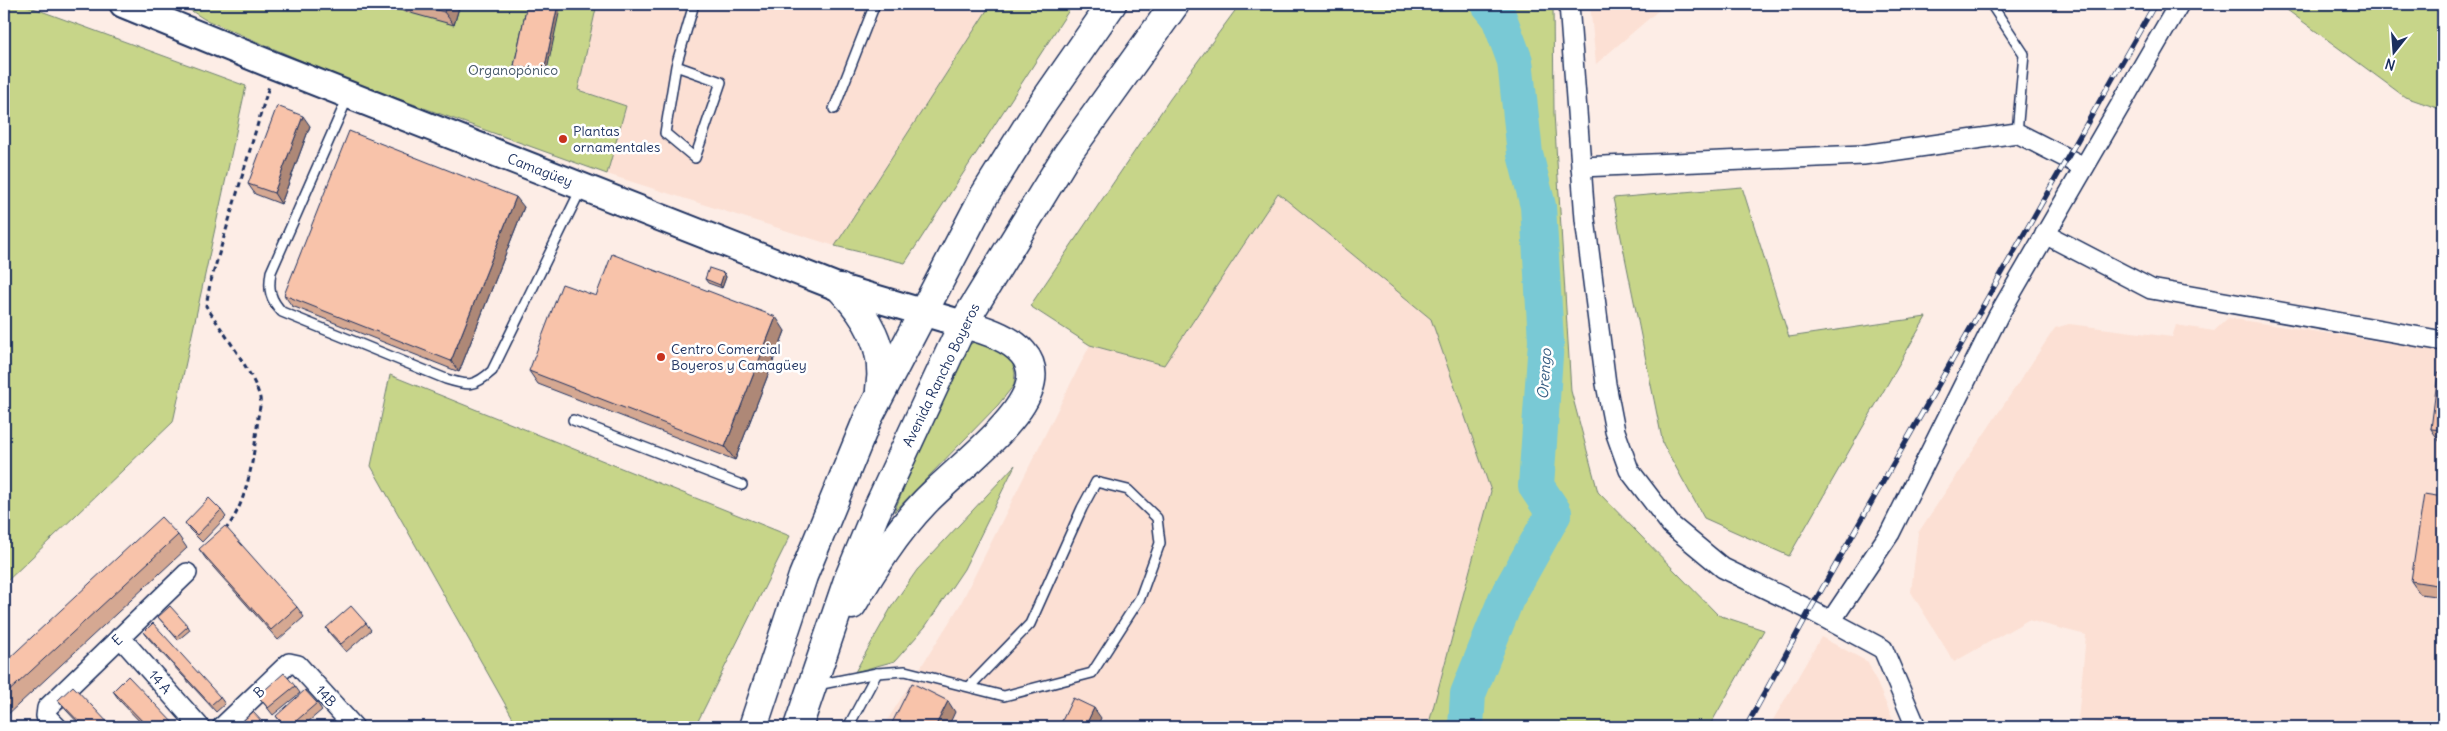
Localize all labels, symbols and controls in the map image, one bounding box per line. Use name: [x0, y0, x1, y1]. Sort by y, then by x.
north arrow: [2370, 28, 2420, 78]
text: N: [2383, 54, 2397, 74]
park label: Organopónico: [468, 61, 558, 79]
place label: Plantas ornamentales: [573, 122, 660, 156]
marker: Plantas ornamentales: [557, 133, 569, 145]
street label: Camagüey: [505, 149, 575, 191]
street label: Avenida Rancho Boyeros: [898, 300, 984, 450]
place label: Centro Comercial Boyeros y Camagüey: [671, 340, 807, 374]
water label: Orengo: [1533, 346, 1555, 400]
marker: Centro Comercial Boyeros y Camagüey: [655, 351, 667, 363]
street label: E: [108, 631, 126, 649]
street label: 14 A: [145, 666, 175, 698]
street label: 14B: [312, 681, 340, 711]
street label: B: [250, 682, 268, 702]

